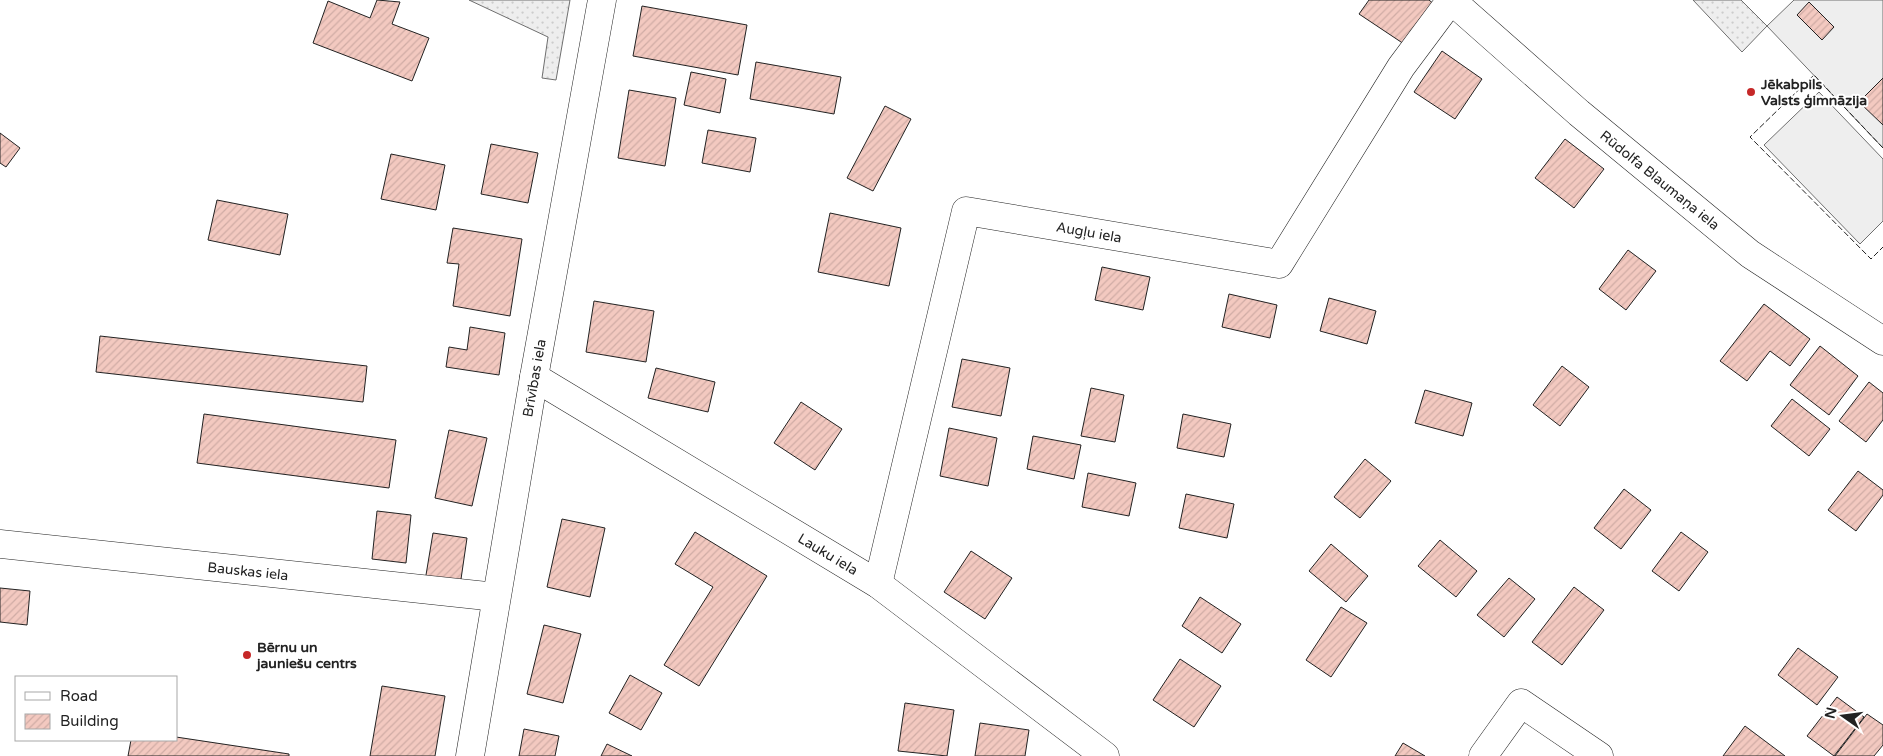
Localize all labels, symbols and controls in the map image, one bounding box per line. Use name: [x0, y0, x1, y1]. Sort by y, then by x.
place label: Jēkabpils Valsts ģimnāzija: [1760, 76, 1867, 109]
marker: Jēkabpils Valsts ģimnāzija: [1745, 86, 1757, 98]
street label: Rūdolfa Blaumaņa iela: [1596, 127, 1723, 234]
street label: Augļu iela: [1055, 218, 1123, 247]
street label: Brīvības iela: [519, 338, 550, 419]
street label: Lauku iela: [795, 530, 861, 579]
street label: Bauskas iela: [207, 559, 289, 584]
place label: Bērnu un jauniešu centrs: [256, 639, 357, 672]
marker: Bērnu un jauniešu centrs: [241, 649, 253, 661]
legend: [15, 676, 178, 741]
text: Road: [60, 687, 98, 705]
north arrow: [1818, 691, 1868, 741]
text: N: [1821, 705, 1840, 720]
text: Building: [60, 712, 119, 730]

